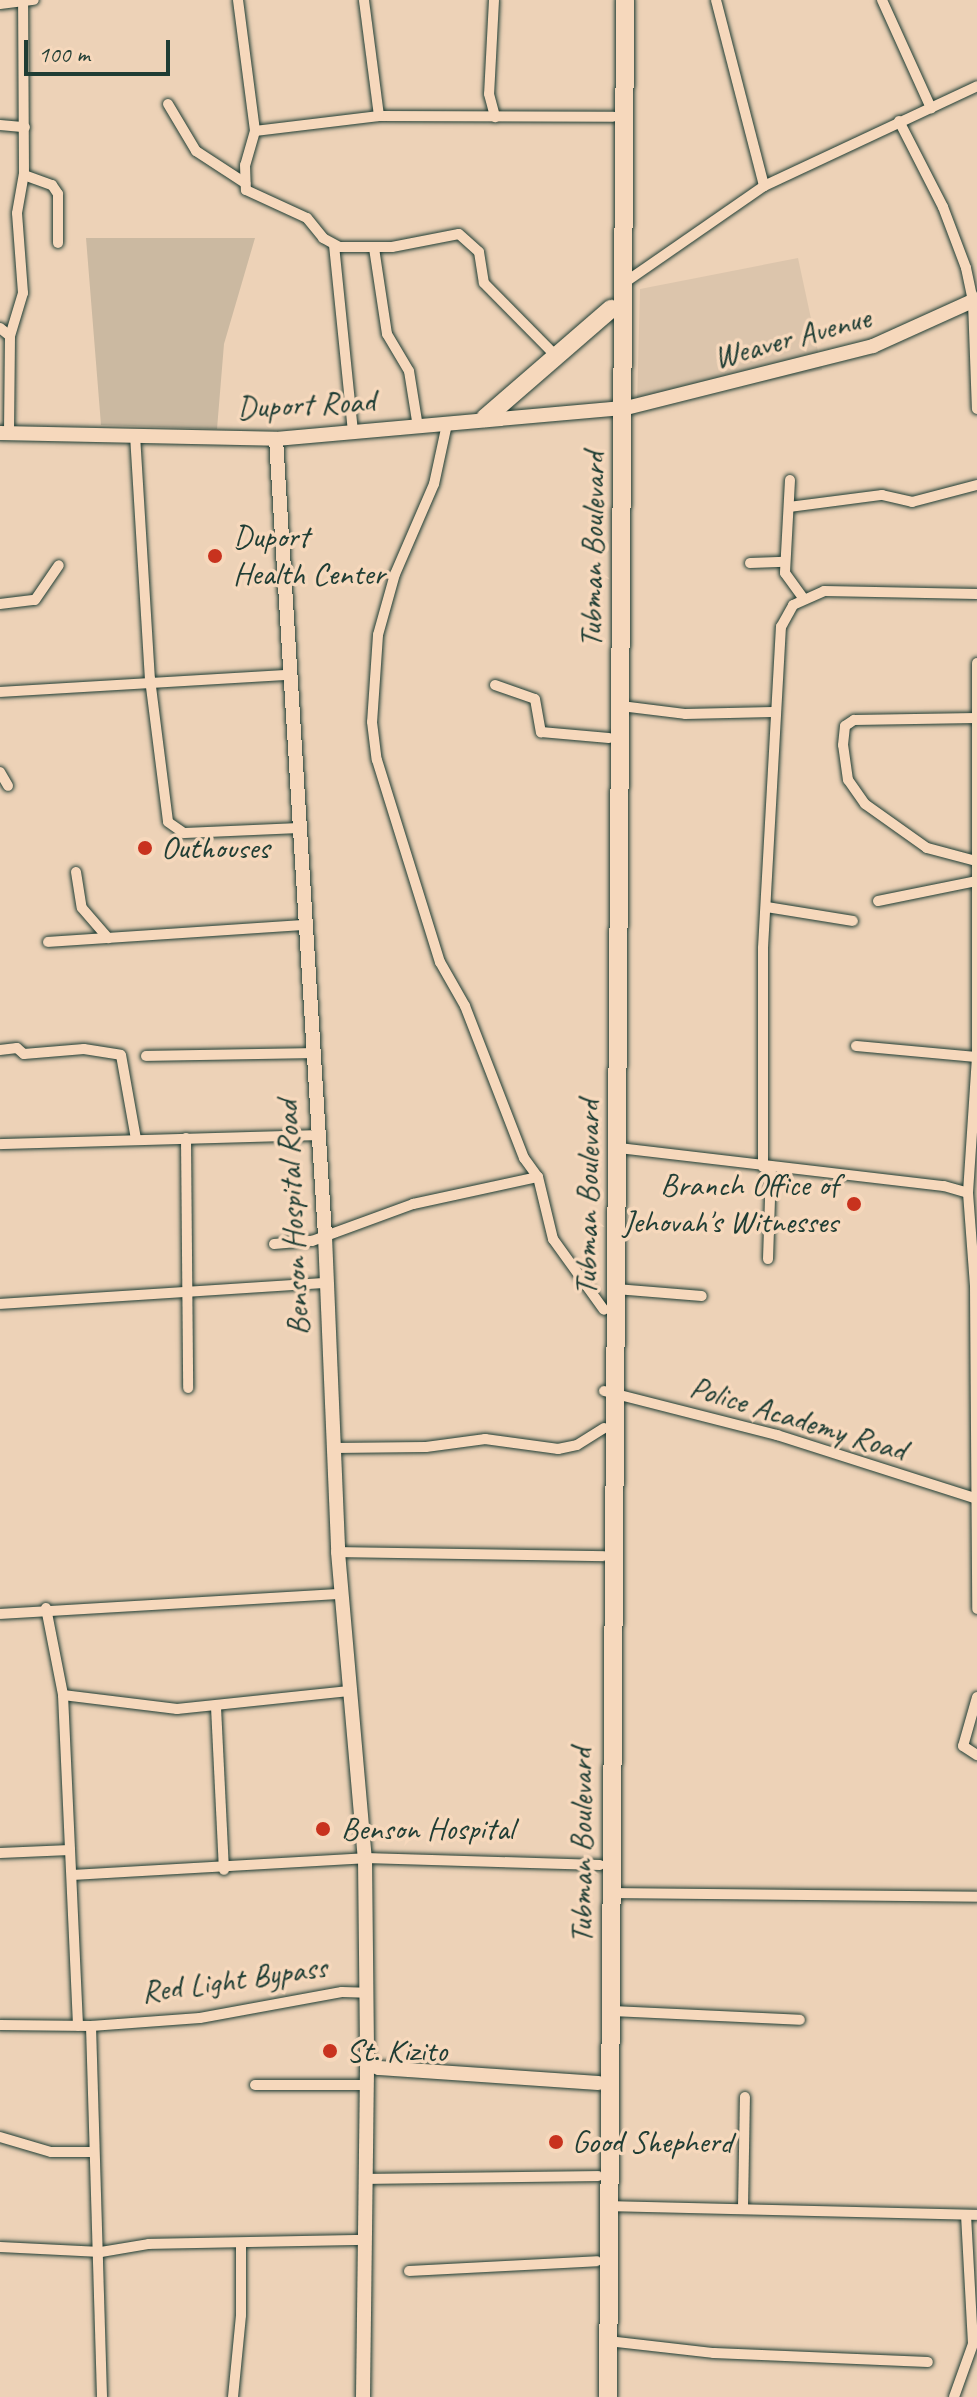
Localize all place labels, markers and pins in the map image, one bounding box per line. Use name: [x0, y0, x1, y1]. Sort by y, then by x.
place label: Duport Health Center: [233, 519, 385, 594]
marker: Duport Health Center: [204, 545, 226, 567]
place label: Outhouses: [161, 829, 269, 867]
marker: Outhouses: [136, 839, 154, 857]
place label: Branch Office of Jehovah's Witnesses: [623, 1167, 838, 1242]
marker: Branch Office of Jehovah's Witnesses: [845, 1195, 863, 1213]
place label: Benson Hospital: [341, 1810, 514, 1848]
marker: Benson Hospital: [312, 1818, 334, 1840]
place label: St. Kizito: [346, 2032, 447, 2070]
marker: St. Kizito: [321, 2042, 339, 2060]
place label: Good Shepherd: [572, 2123, 733, 2161]
marker: Good Shepherd: [547, 2133, 565, 2151]

